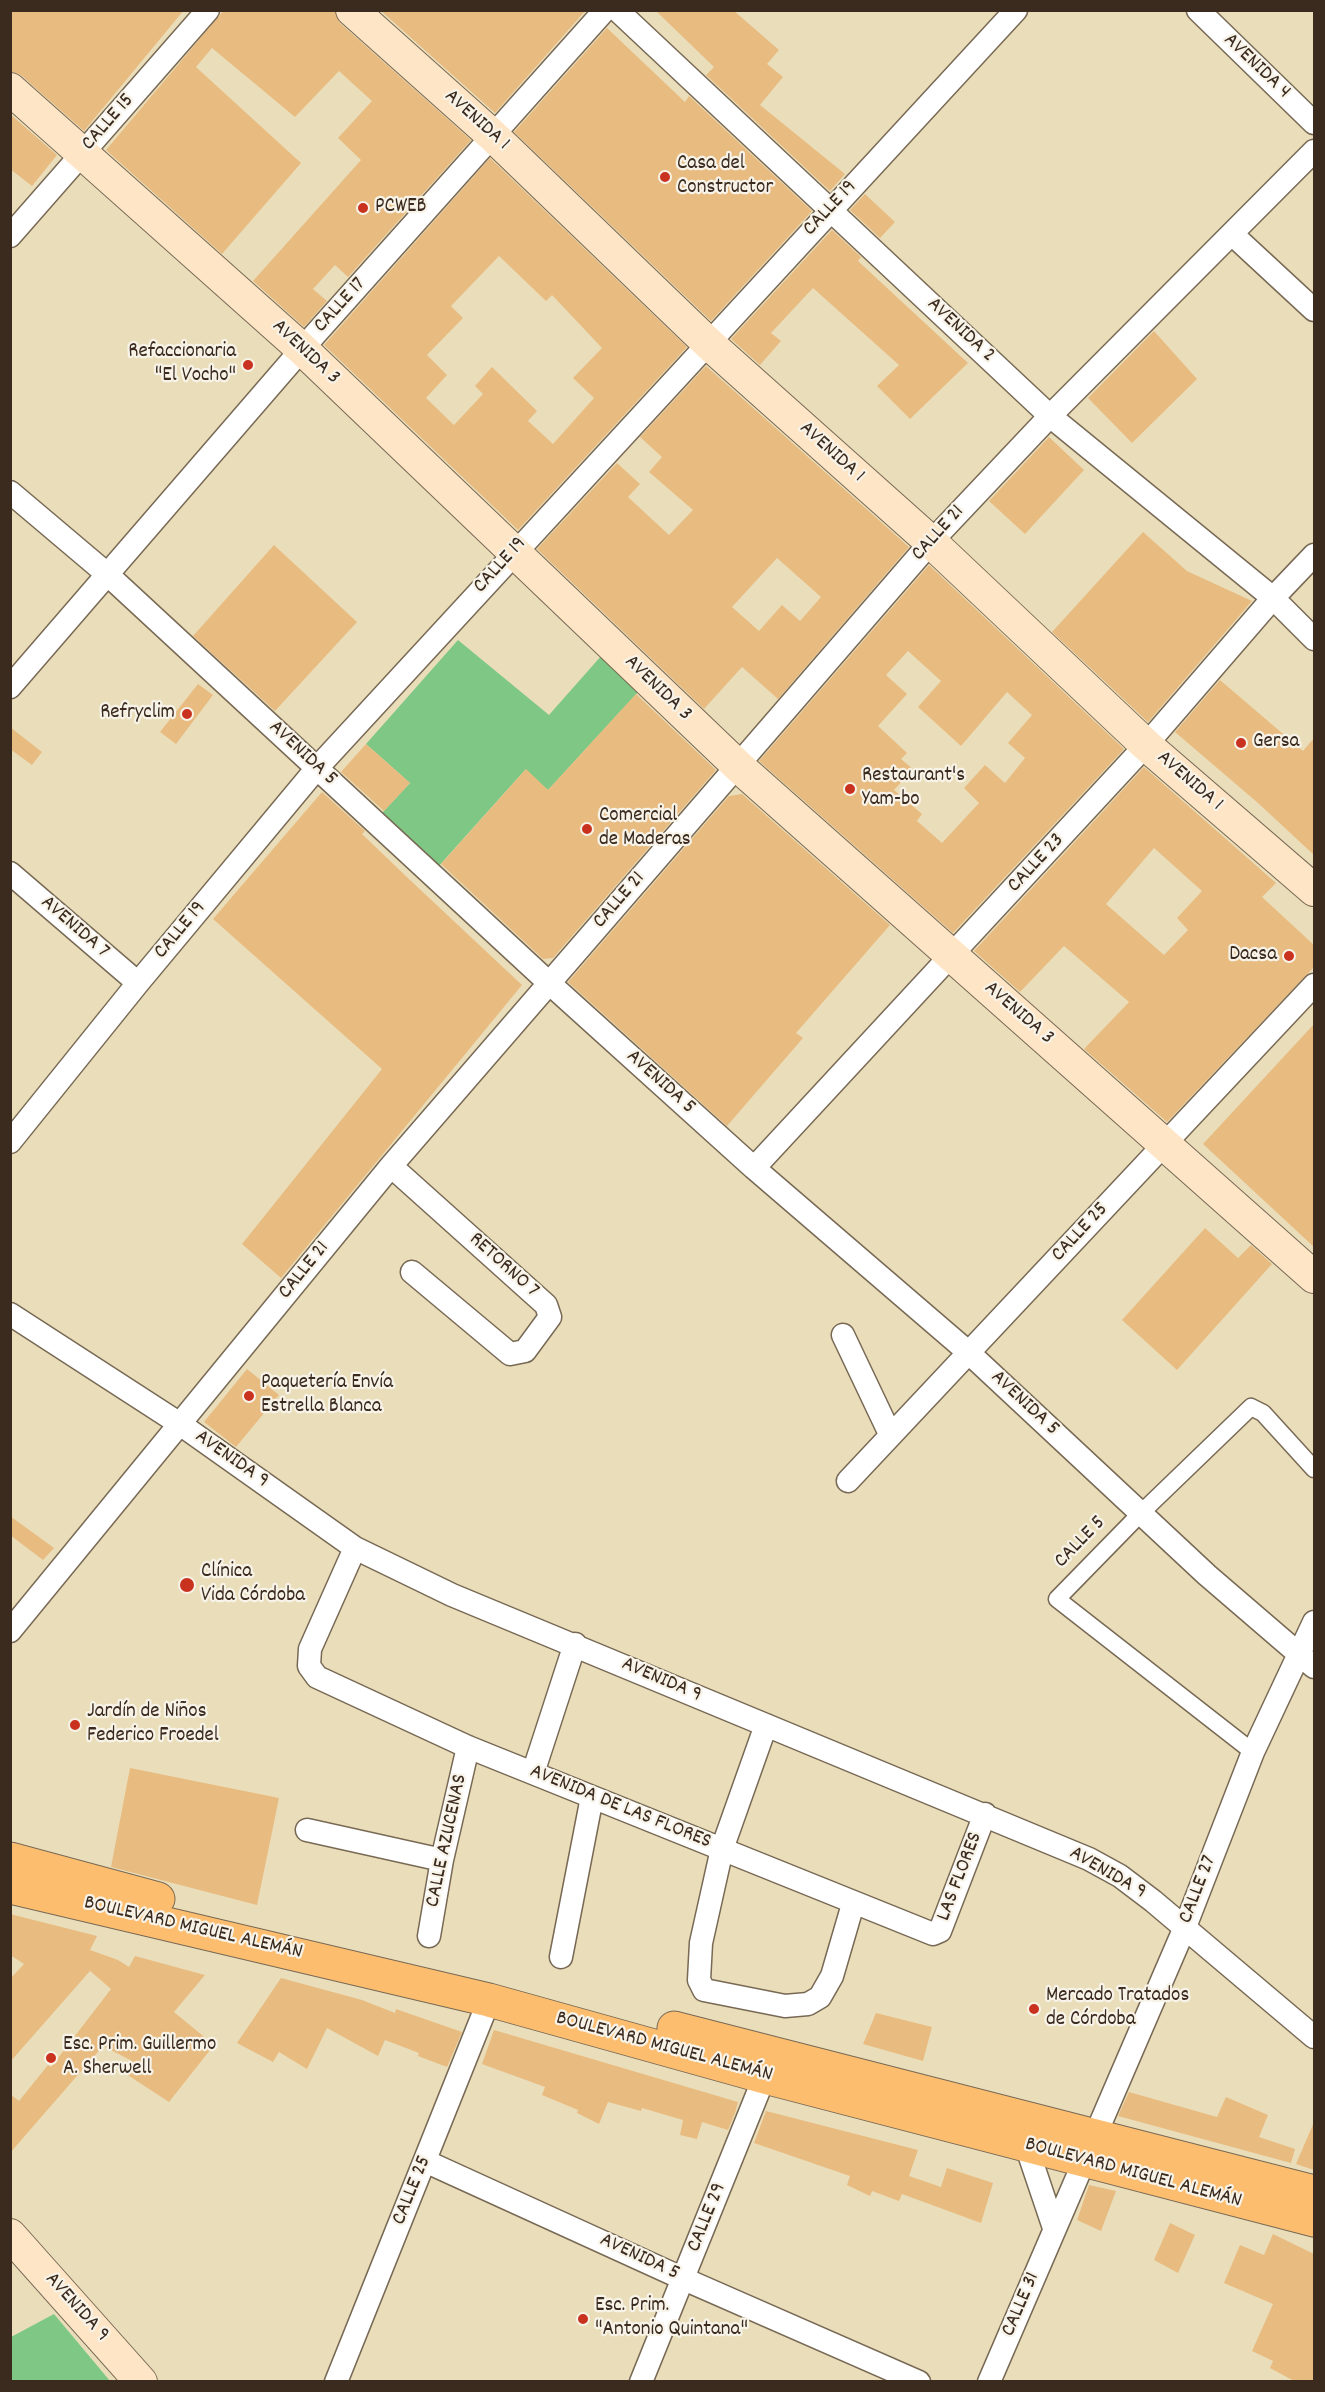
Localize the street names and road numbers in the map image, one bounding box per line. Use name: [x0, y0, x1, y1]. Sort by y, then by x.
street label: AVENIDA 4: [1217, 29, 1295, 105]
street label: AVENIDA 1: [438, 85, 514, 157]
street label: CALLE 15: [77, 89, 141, 157]
street label: CALLE 19: [799, 176, 863, 242]
street label: CALLE 17: [310, 273, 372, 339]
street label: AVENIDA 2: [921, 293, 999, 369]
street label: AVENIDA 3: [266, 315, 344, 391]
street label: AVENIDA 1: [793, 417, 869, 489]
street label: CALLE 21: [907, 501, 971, 567]
street label: CALLE 19: [469, 532, 533, 600]
street label: AVENIDA 3: [618, 651, 696, 727]
street label: AVENIDA 5: [262, 716, 342, 792]
street label: AVENIDA 1: [1151, 746, 1227, 818]
street label: CALLE 23: [1003, 829, 1071, 899]
street label: CALLE 21: [588, 867, 652, 935]
street label: AVENIDA 7: [34, 891, 114, 965]
street label: CALLE 19: [150, 897, 212, 965]
street label: AVENIDA 3: [978, 977, 1058, 1051]
street label: AVENIDA 5: [620, 1045, 700, 1121]
street label: CALLE 25: [1047, 1198, 1115, 1268]
street label: RETORNO 7: [463, 1228, 543, 1304]
street label: CALLE 21: [274, 1237, 336, 1305]
street label: AVENIDA 5: [984, 1366, 1064, 1442]
street label: AVENIDA 9: [189, 1425, 273, 1495]
street label: CALLE 5: [1050, 1512, 1112, 1574]
street label: AVENIDA 9: [617, 1653, 705, 1709]
street label: AVENIDA DE LAS FLORES: [526, 1760, 714, 1856]
street label: CALLE AZUCENAS: [422, 1772, 474, 1910]
street label: LAS FLORES: [933, 1829, 989, 1925]
street label: AVENIDA 9: [1064, 1842, 1150, 1906]
street label: CALLE 27: [1175, 1853, 1223, 1927]
street label: BOULEVARD MIGUEL ALEMÁN: [81, 1892, 305, 1966]
street label: BOULEVARD MIGUEL ALEMÁN: [553, 2007, 775, 2089]
street label: BOULEVARD MIGUEL ALEMÁN: [1022, 2133, 1244, 2215]
street label: CALLE 25: [388, 2153, 438, 2229]
street label: CALLE 29: [683, 2180, 733, 2256]
street label: AVENIDA 5: [595, 2229, 683, 2287]
street label: AVENIDA 9: [38, 2268, 114, 2348]
street label: CALLE 31: [997, 2269, 1047, 2341]

